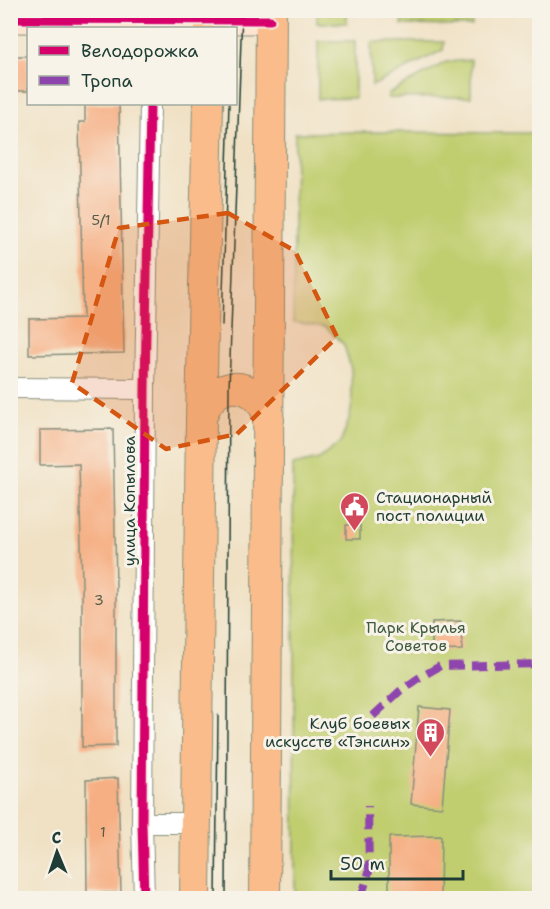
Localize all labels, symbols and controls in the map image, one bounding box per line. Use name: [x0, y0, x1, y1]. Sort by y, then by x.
legend: [27, 27, 237, 105]
text: Велодорожка: [81, 39, 199, 63]
text: Тропа: [81, 69, 133, 93]
house number: 5/1: [91, 211, 111, 229]
street label: улица Копылова: [119, 436, 140, 566]
place label: Стационарный пост полиции: [376, 487, 492, 526]
public building icon: Стационарный пост полиции: [339, 490, 371, 532]
house number: 3: [94, 591, 104, 609]
park label: Парк Крылья Советов: [366, 617, 466, 656]
place label: Клуб боевых искусств «Тэнсин»: [265, 713, 410, 752]
building icon: Клуб боевых искусств «Тэнсин»: [415, 716, 447, 758]
north arrow: [27, 822, 87, 882]
house number: 1: [100, 823, 106, 841]
text: С: [51, 827, 62, 848]
scale bar: [331, 843, 463, 881]
text: 50 m: [340, 852, 385, 876]

